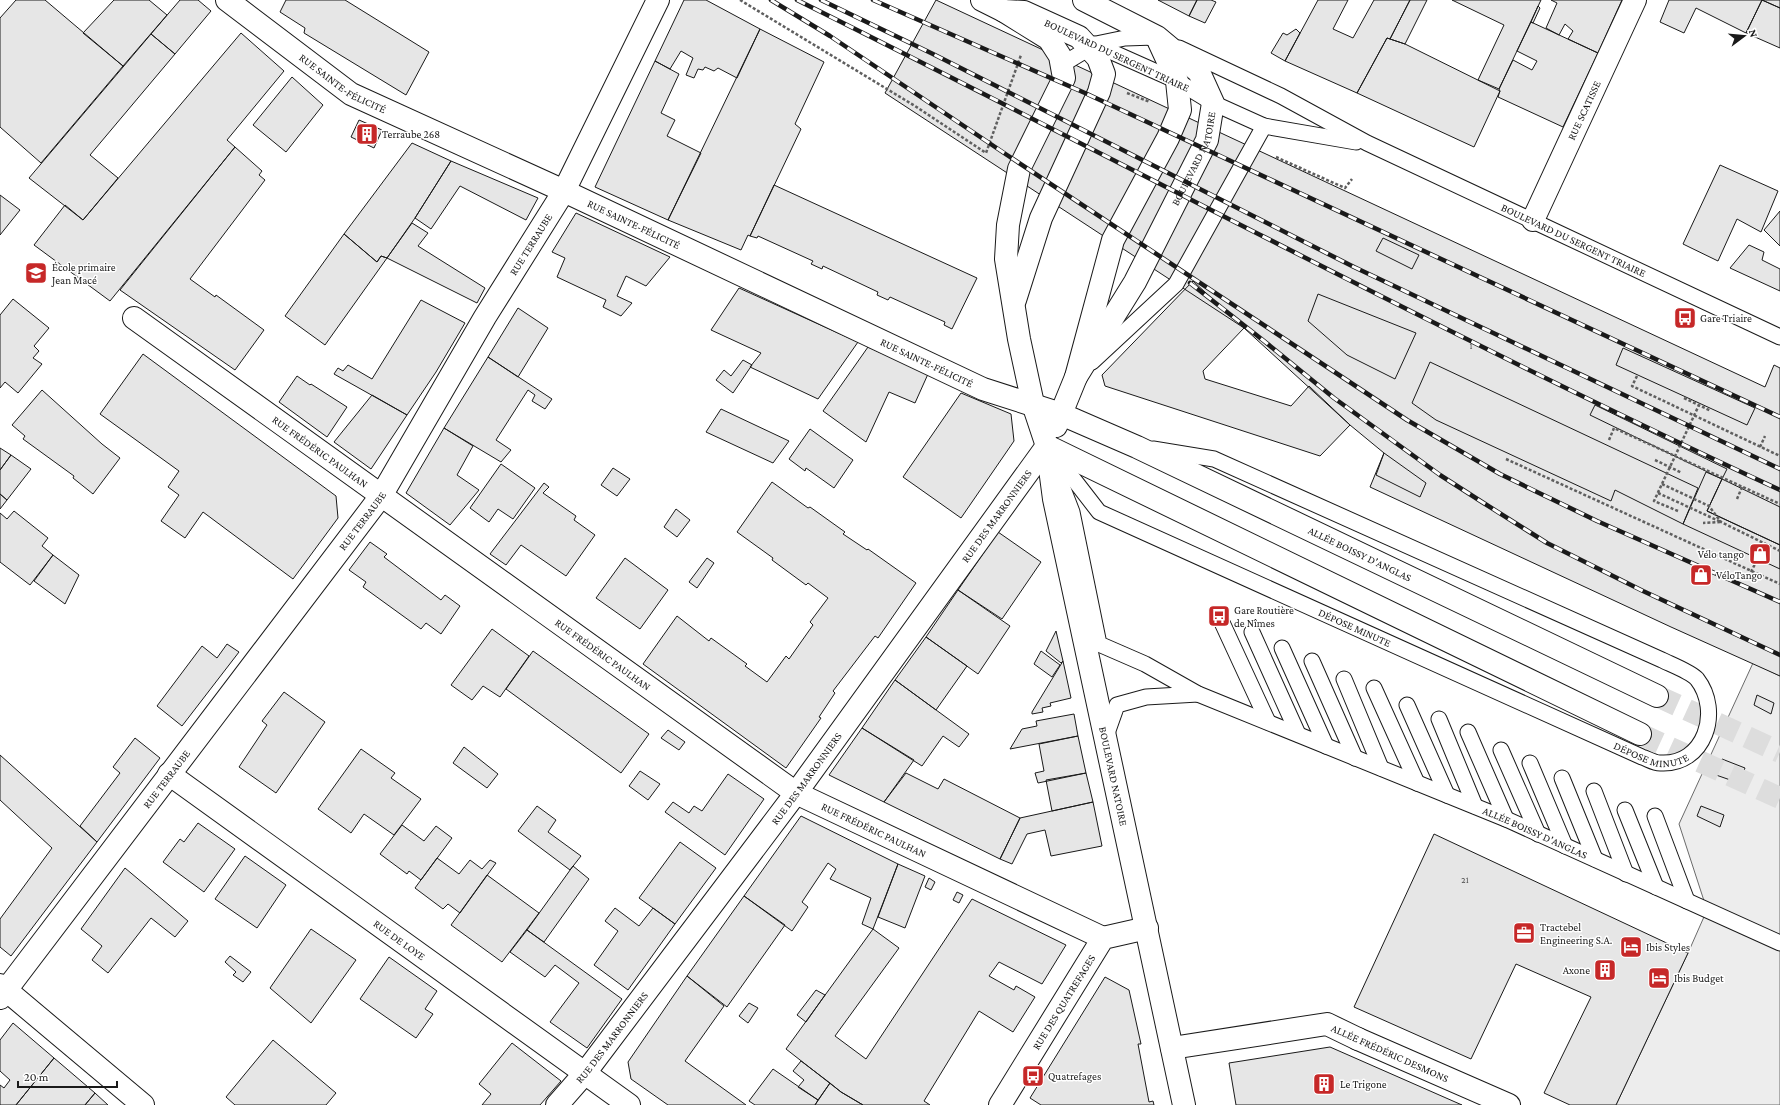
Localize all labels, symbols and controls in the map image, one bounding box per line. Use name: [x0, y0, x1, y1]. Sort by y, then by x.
street label: BOULEVARD DU SERGENT TRIAIRE: [1043, 16, 1191, 94]
north arrow: [1724, 16, 1764, 56]
text: N: [1747, 28, 1761, 39]
street label: RUE SAINTE-FÉLICITÉ: [297, 51, 388, 115]
street label: RUE SCATISSE: [1565, 79, 1603, 142]
street label: BOULEVARD NATOIRE: [1169, 111, 1217, 208]
building icon: Terraube 268: [354, 121, 380, 147]
place label: Terraube 268: [382, 128, 440, 140]
street label: RUE SAINTE-FÉLICITÉ: [586, 197, 682, 251]
street label: BOULEVARD DU SERGENT TRIAIRE: [1499, 201, 1648, 279]
street label: RUE TERRAUBE: [507, 211, 554, 277]
school or university icon: École primaire Jean Macé: [23, 260, 49, 286]
place label: École primaire Jean Macé: [51, 261, 116, 287]
bus stop icon: Gare Triaire: [1672, 305, 1698, 331]
place label: Gare Triaire: [1700, 312, 1752, 324]
street label: RUE SAINTE-FÉLICITÉ: [879, 335, 975, 390]
house number: 1: [1470, 341, 1473, 351]
street label: RUE FRÉDÉRIC PAULHAN: [270, 413, 370, 490]
street label: RUE DES MARRONNIERS: [959, 467, 1034, 565]
street label: RUE TERRAUBE: [336, 490, 388, 552]
street label: ALLÉE BOISSY D'ANGLAS: [1306, 524, 1414, 584]
shop icon: Vélo tango: [1747, 541, 1773, 567]
place label: Vélo tango: [1698, 548, 1745, 561]
shop icon: VéloTango: [1688, 562, 1714, 588]
place label: VéloTango: [1716, 569, 1763, 582]
bus stop icon: Gare Routière de Nîmes: [1206, 603, 1232, 629]
place label: Gare Routière de Nîmes: [1234, 604, 1294, 629]
street label: DÉPOSE MINUTE: [1317, 606, 1393, 649]
street label: RUE FRÉDÉRIC PAULHAN: [553, 616, 653, 693]
street label: BOULEVARD NATOIRE: [1097, 725, 1130, 827]
street label: RUE DES MARRONNIERS: [768, 730, 844, 827]
street label: DÉPOSE MINUTE: [1612, 739, 1691, 769]
street label: RUE TERRAUBE: [140, 747, 192, 811]
street label: RUE FRÉDÉRIC PAULHAN: [820, 800, 928, 860]
street label: ALLÉE BOISSY D'ANGLAS: [1481, 804, 1589, 861]
house number: 21: [1461, 875, 1469, 885]
street label: RUE DE LOYE: [371, 917, 428, 963]
office icon: Tractebel Engineering S.A.: [1511, 920, 1537, 946]
place label: Tractebel Engineering S.A.: [1540, 921, 1612, 947]
hotel icon: Ibis Styles: [1618, 934, 1644, 960]
place label: Ibis Styles: [1646, 941, 1690, 954]
street label: RUE DES QUATREFAGES: [1030, 952, 1097, 1052]
building icon: Axone: [1592, 957, 1618, 983]
place label: Axone: [1563, 964, 1590, 976]
hotel icon: Ibis Budget: [1646, 965, 1672, 991]
place label: Ibis Budget: [1674, 972, 1724, 985]
street label: RUE DES MARRONNIERS: [573, 989, 650, 1085]
street label: ALLÉE FRÉDÉRIC DESMONS: [1329, 1022, 1451, 1084]
scale bar: [18, 1063, 117, 1089]
bus stop icon: Quatrefages: [1020, 1063, 1046, 1089]
text: 20 m: [24, 1070, 49, 1084]
place label: Quatrefages: [1048, 1070, 1101, 1083]
building icon: Le Trigone: [1311, 1071, 1337, 1097]
place label: Le Trigone: [1340, 1078, 1387, 1091]

